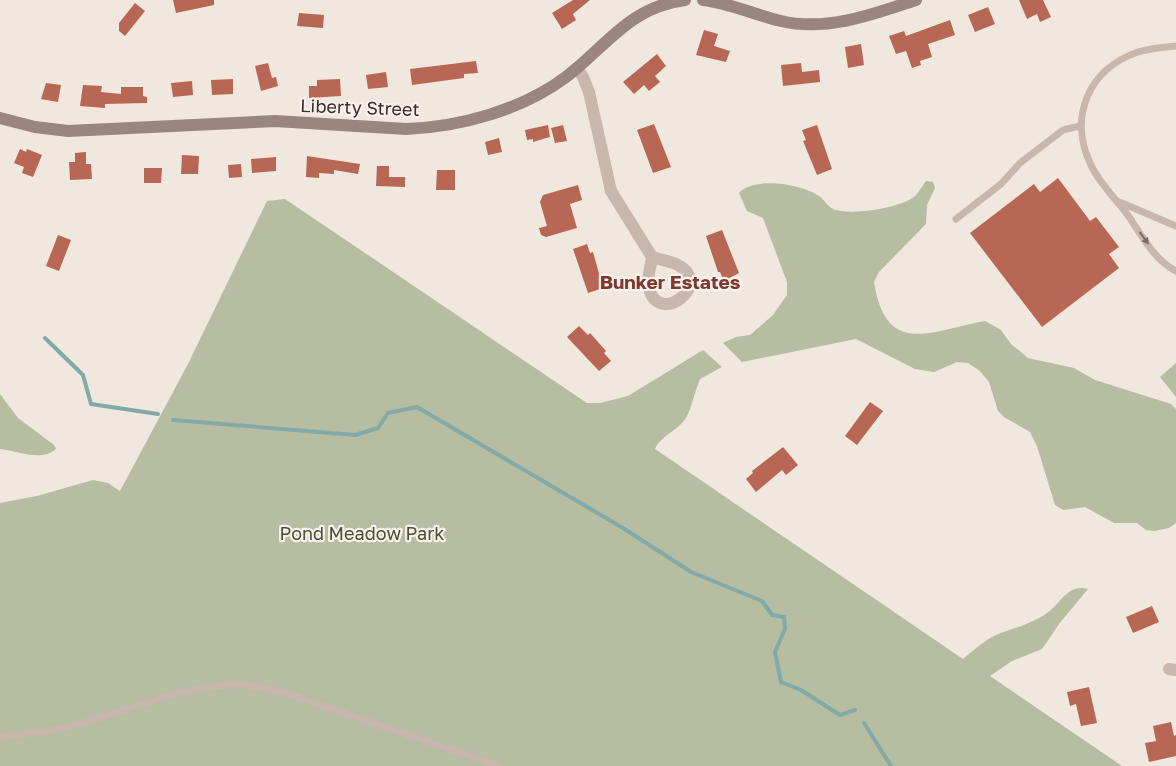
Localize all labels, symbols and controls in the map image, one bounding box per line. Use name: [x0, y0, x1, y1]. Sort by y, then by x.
street label: Liberty Street: [300, 94, 420, 120]
one-way arrow: [1139, 231, 1150, 244]
district label: Bunker Estates: [600, 270, 741, 293]
park label: Pond Meadow Park: [280, 522, 444, 544]

